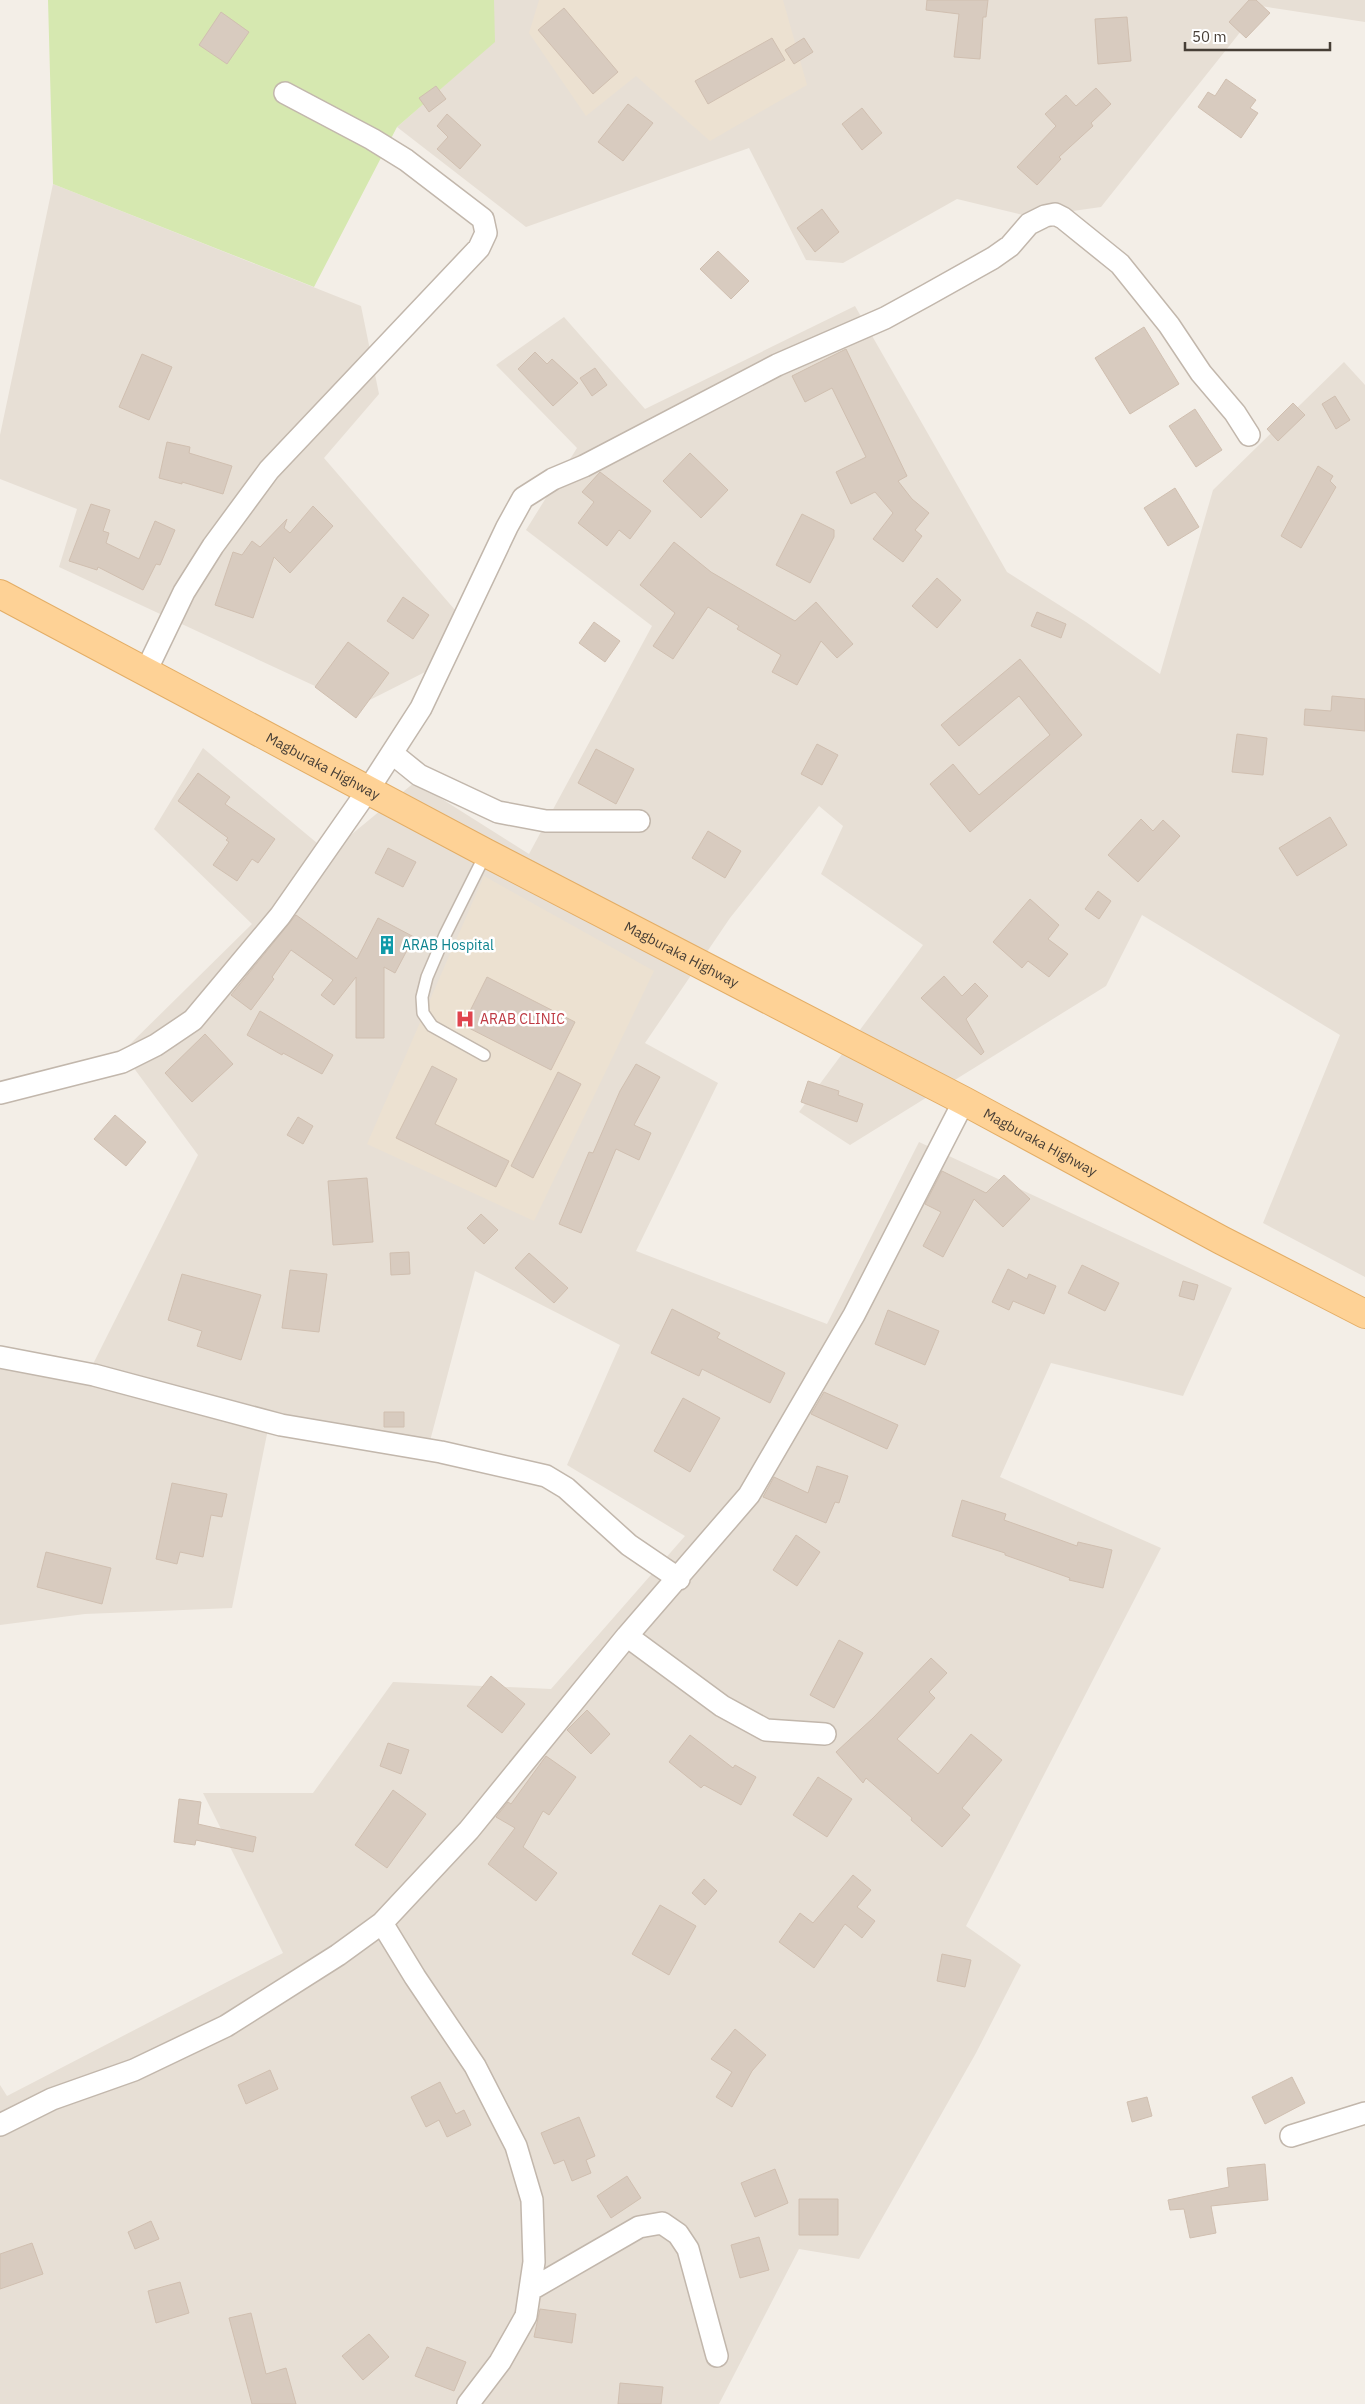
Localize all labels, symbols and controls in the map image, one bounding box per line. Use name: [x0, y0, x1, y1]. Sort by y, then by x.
scale bar: [1185, 20, 1330, 52]
text: 50 m: [1192, 27, 1227, 46]
street label: Magburaka Highway: [263, 728, 383, 804]
street label: Magburaka Highway: [621, 917, 742, 992]
building icon: ARAB Hospital: [376, 934, 398, 956]
place label: ARAB Hospital: [402, 936, 494, 954]
hospital icon: ARAB CLINIC: [454, 1008, 476, 1030]
place label: ARAB CLINIC: [480, 1010, 565, 1028]
street label: Magburaka Highway: [980, 1104, 1100, 1180]

